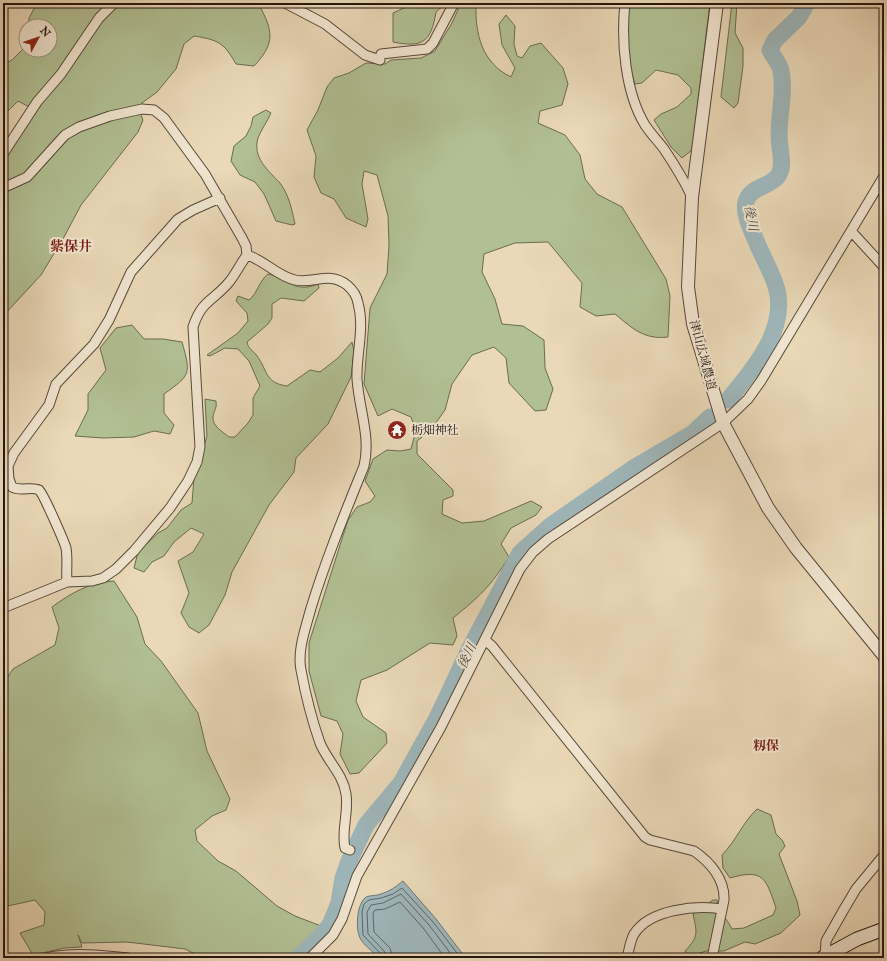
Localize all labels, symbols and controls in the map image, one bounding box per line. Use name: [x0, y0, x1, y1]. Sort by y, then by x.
north arrow: [18, 18, 58, 58]
text: N: [37, 24, 54, 40]
water label: 後川: [741, 204, 762, 234]
district label: 紫保井: [50, 238, 92, 255]
street label: 津山広域農道: [687, 318, 719, 392]
temple icon: 栃畑神社: [386, 419, 408, 441]
place label: 栃畑神社: [411, 423, 459, 437]
water label: 後川: [454, 639, 481, 671]
district label: 籾保: [753, 738, 779, 754]

